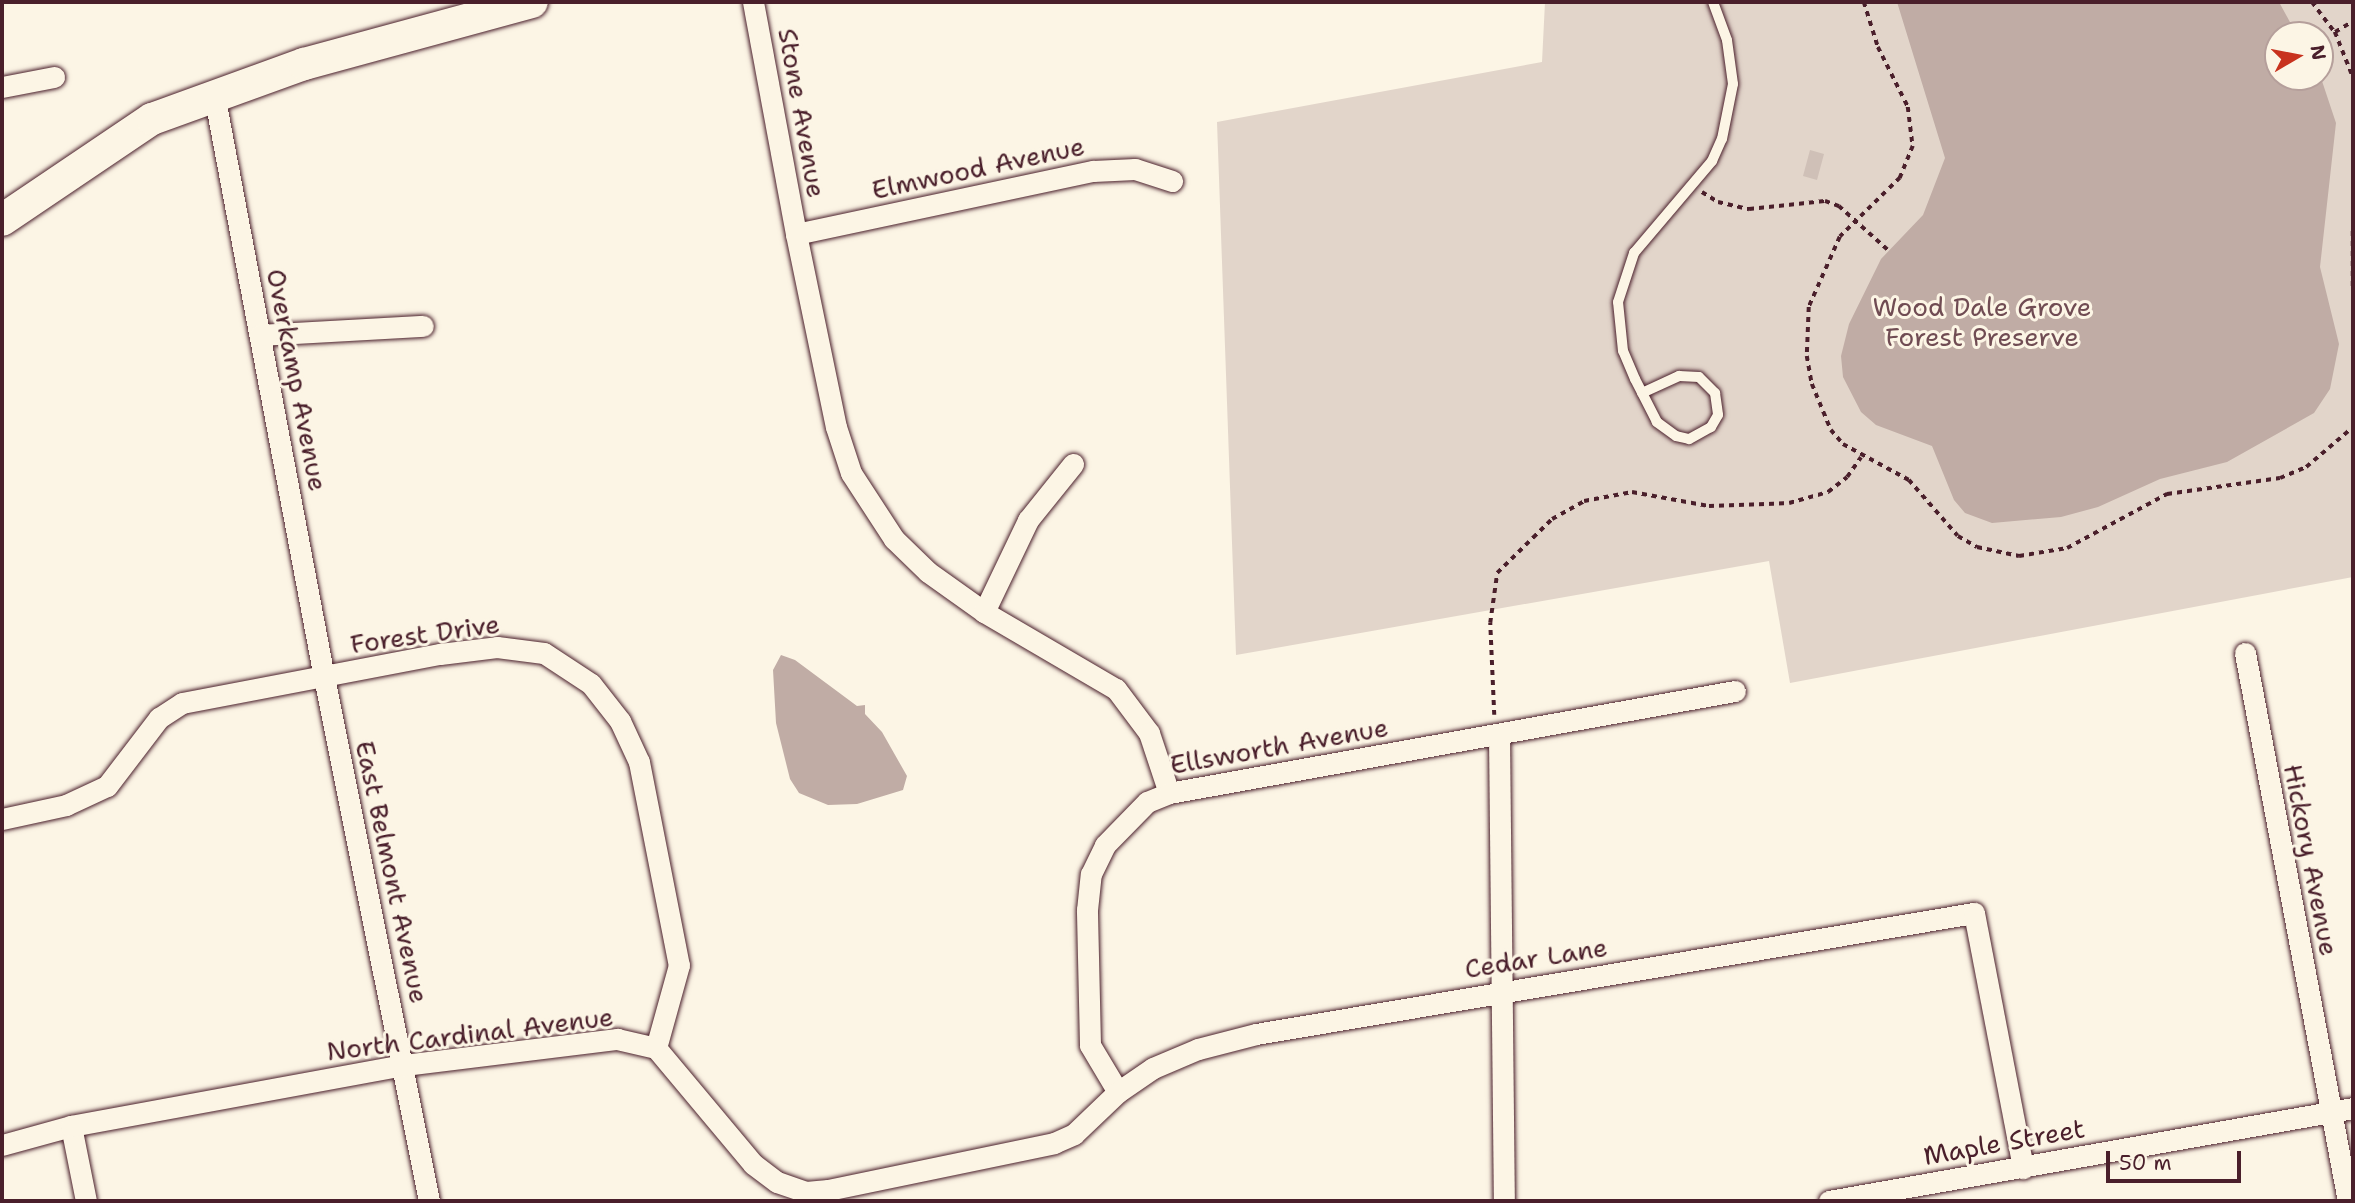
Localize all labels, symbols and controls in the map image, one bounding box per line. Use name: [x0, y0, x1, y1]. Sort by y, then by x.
north arrow: [2264, 21, 2334, 91]
street label: Stone Avenue: [772, 26, 832, 200]
text: N: [2305, 43, 2332, 62]
street label: Elmwood Avenue: [869, 130, 1087, 206]
street label: Overkamp Avenue: [260, 266, 334, 494]
park label: Wood Dale Grove Forest Preserve: [1872, 291, 2092, 352]
street label: Forest Drive: [348, 608, 502, 660]
street label: Ellsworth Avenue: [1168, 711, 1390, 781]
street label: East Belmont Avenue: [349, 738, 435, 1006]
street label: Hickory Avenue: [2277, 762, 2345, 958]
street label: Cedar Lane: [1462, 931, 1610, 985]
street label: North Cardinal Avenue: [325, 1001, 615, 1067]
street label: Maple Street: [1921, 1112, 2087, 1172]
scale bar: [2110, 1136, 2245, 1180]
text: 50 m: [2119, 1149, 2172, 1177]

